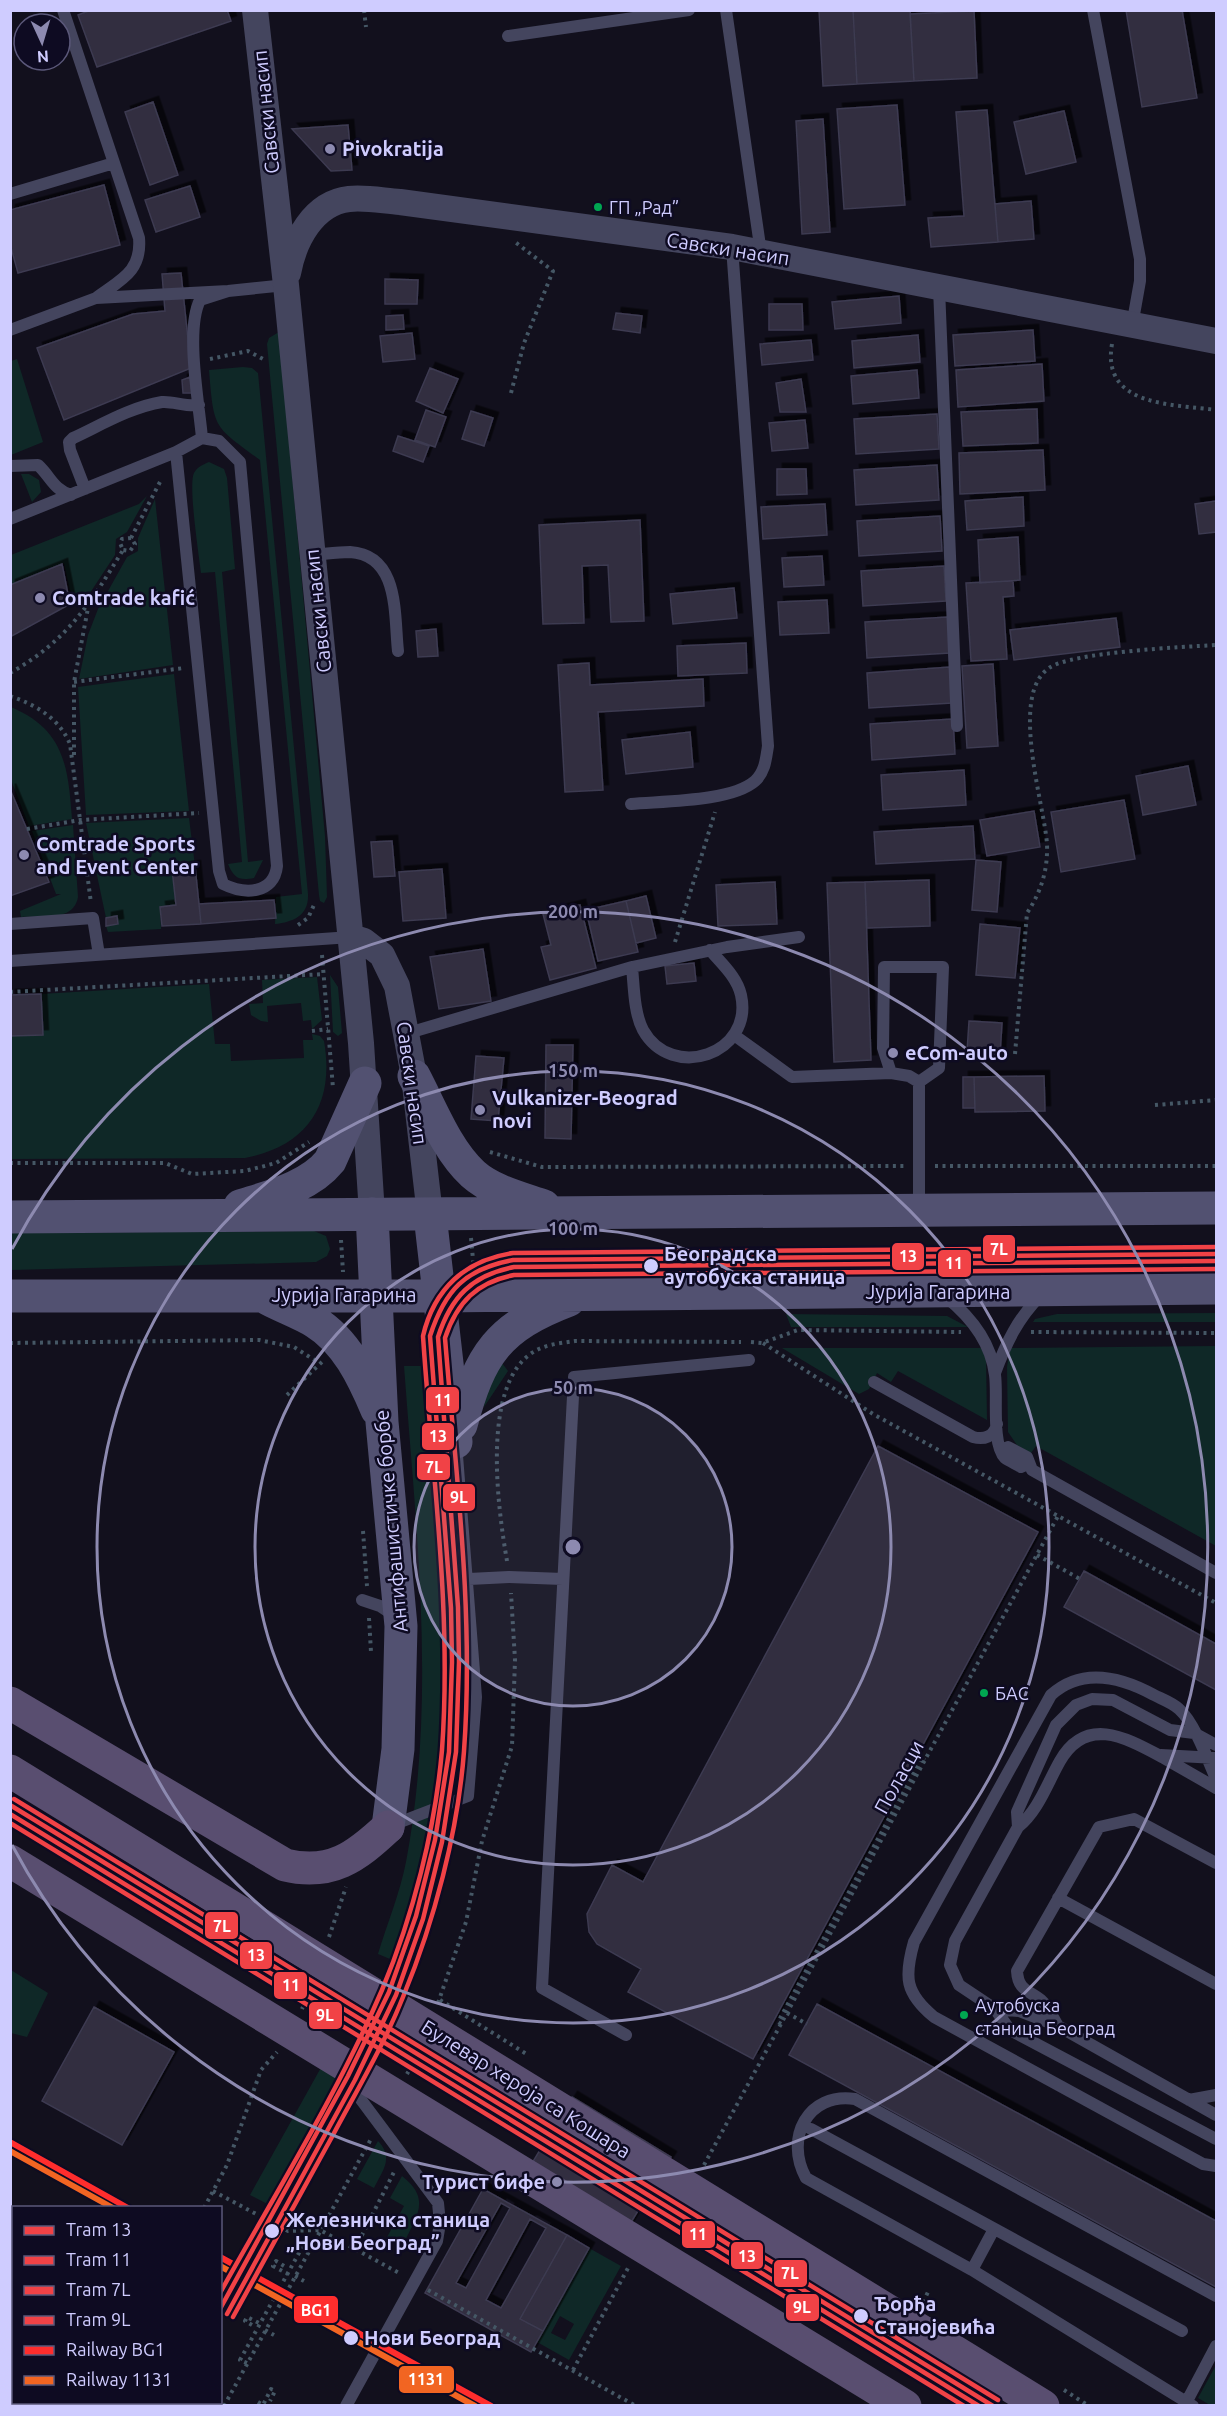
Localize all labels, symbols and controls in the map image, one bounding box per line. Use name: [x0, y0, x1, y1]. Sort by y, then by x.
north arrow: [12, 12, 72, 72]
text: N: [36, 48, 50, 66]
street label: Савски насип: [248, 49, 283, 175]
place label: Pivokratija: [342, 137, 444, 160]
marker: Pivokratija: [323, 142, 337, 156]
place label: ГП „Рад”: [609, 197, 679, 217]
marker: ГП „Рад”: [592, 201, 604, 213]
street label: Савски насип: [665, 227, 791, 270]
street label: Савски насип: [300, 548, 335, 674]
place label: Comtrade kafić: [52, 586, 195, 609]
marker: Comtrade kafić: [33, 591, 47, 605]
place label: Comtrade Sports and Event Center: [36, 832, 199, 878]
marker: Comtrade Sports and Event Center: [17, 848, 31, 862]
text: 200 m: [548, 901, 598, 921]
street label: Савски насип: [392, 1020, 433, 1146]
place label: eCom-auto: [905, 1041, 1008, 1064]
marker: eCom-auto: [886, 1046, 900, 1060]
text: 150 m: [548, 1060, 598, 1080]
place label: Vulkanizer-Beograd novi: [492, 1086, 678, 1132]
marker: Vulkanizer-Beograd novi: [473, 1103, 487, 1117]
text: 100 m: [548, 1218, 598, 1238]
line badge: 7L: [982, 1234, 1016, 1263]
text: 7L: [990, 1240, 1008, 1258]
place label: Београдска аутобуска станица: [664, 1242, 845, 1288]
line badge: 13: [891, 1242, 925, 1271]
text: 13: [899, 1247, 917, 1265]
line badge: 11: [937, 1249, 972, 1278]
text: 11: [945, 1254, 963, 1272]
marker: Београдска аутобуска станица: [642, 1257, 660, 1275]
street label: Јурија Гагарина: [865, 1280, 1011, 1303]
street label: Јурија Гагарина: [271, 1283, 417, 1306]
text: 50 m: [553, 1377, 593, 1397]
line badge: 11: [425, 1386, 460, 1414]
text: 11: [434, 1391, 452, 1409]
street label: Антифашистичке борбе: [369, 1409, 412, 1633]
line badge: 13: [421, 1422, 455, 1451]
text: 13: [429, 1427, 447, 1445]
line badge: 7L: [416, 1453, 451, 1481]
text: 7L: [425, 1458, 443, 1476]
line badge: 9L: [442, 1483, 476, 1512]
text: 9L: [450, 1488, 468, 1506]
centre of rings: [563, 1537, 583, 1557]
place label: БАС: [995, 1683, 1029, 1703]
marker: БАС: [978, 1687, 990, 1699]
street label: Поласци: [869, 1736, 928, 1817]
line badge: 7L: [204, 1911, 239, 1940]
text: 7L: [213, 1917, 231, 1935]
line badge: 13: [239, 1941, 273, 1970]
text: 13: [247, 1946, 265, 1964]
line badge: 11: [273, 1971, 308, 2000]
text: 11: [282, 1976, 300, 1994]
place label: Аутобуска станица Београд: [975, 1995, 1115, 2038]
line badge: 9L: [308, 2001, 343, 2030]
text: 9L: [316, 2006, 334, 2024]
marker: Аутобуска станица Београд: [958, 2009, 970, 2021]
street label: Булевар хероја са Кошара: [417, 2015, 635, 2163]
place label: Турист бифе: [422, 2170, 545, 2193]
marker: Турист бифе: [550, 2175, 564, 2189]
legend: [12, 2206, 222, 2404]
place label: Железничка станица „Нови Београд”: [286, 2208, 490, 2254]
text: Tram 13: [66, 2219, 131, 2239]
line badge: 11: [681, 2220, 716, 2249]
marker: Железничка станица „Нови Београд”: [263, 2222, 281, 2240]
text: 11: [689, 2225, 707, 2243]
line badge: 13: [730, 2241, 764, 2270]
text: 13: [738, 2247, 756, 2265]
text: Tram 11: [66, 2249, 131, 2269]
line badge: 7L: [773, 2259, 808, 2288]
text: 7L: [781, 2264, 799, 2282]
text: Tram 7L: [66, 2279, 130, 2299]
place label: Ђорђа Станојевића: [874, 2292, 995, 2338]
line badge: 9L: [785, 2293, 820, 2322]
line badge: BG1: [293, 2295, 339, 2324]
text: 9L: [793, 2298, 811, 2316]
text: BG1: [301, 2301, 331, 2319]
marker: Ђорђа Станојевића: [852, 2307, 870, 2325]
text: Tram 9L: [66, 2309, 130, 2329]
place label: Нови Београд: [364, 2326, 500, 2349]
marker: Нови Београд: [342, 2329, 360, 2347]
text: Railway BG1: [66, 2339, 165, 2359]
line badge: 1131: [398, 2365, 455, 2394]
text: Railway 1131: [66, 2369, 172, 2389]
text: 1131: [408, 2370, 444, 2388]

